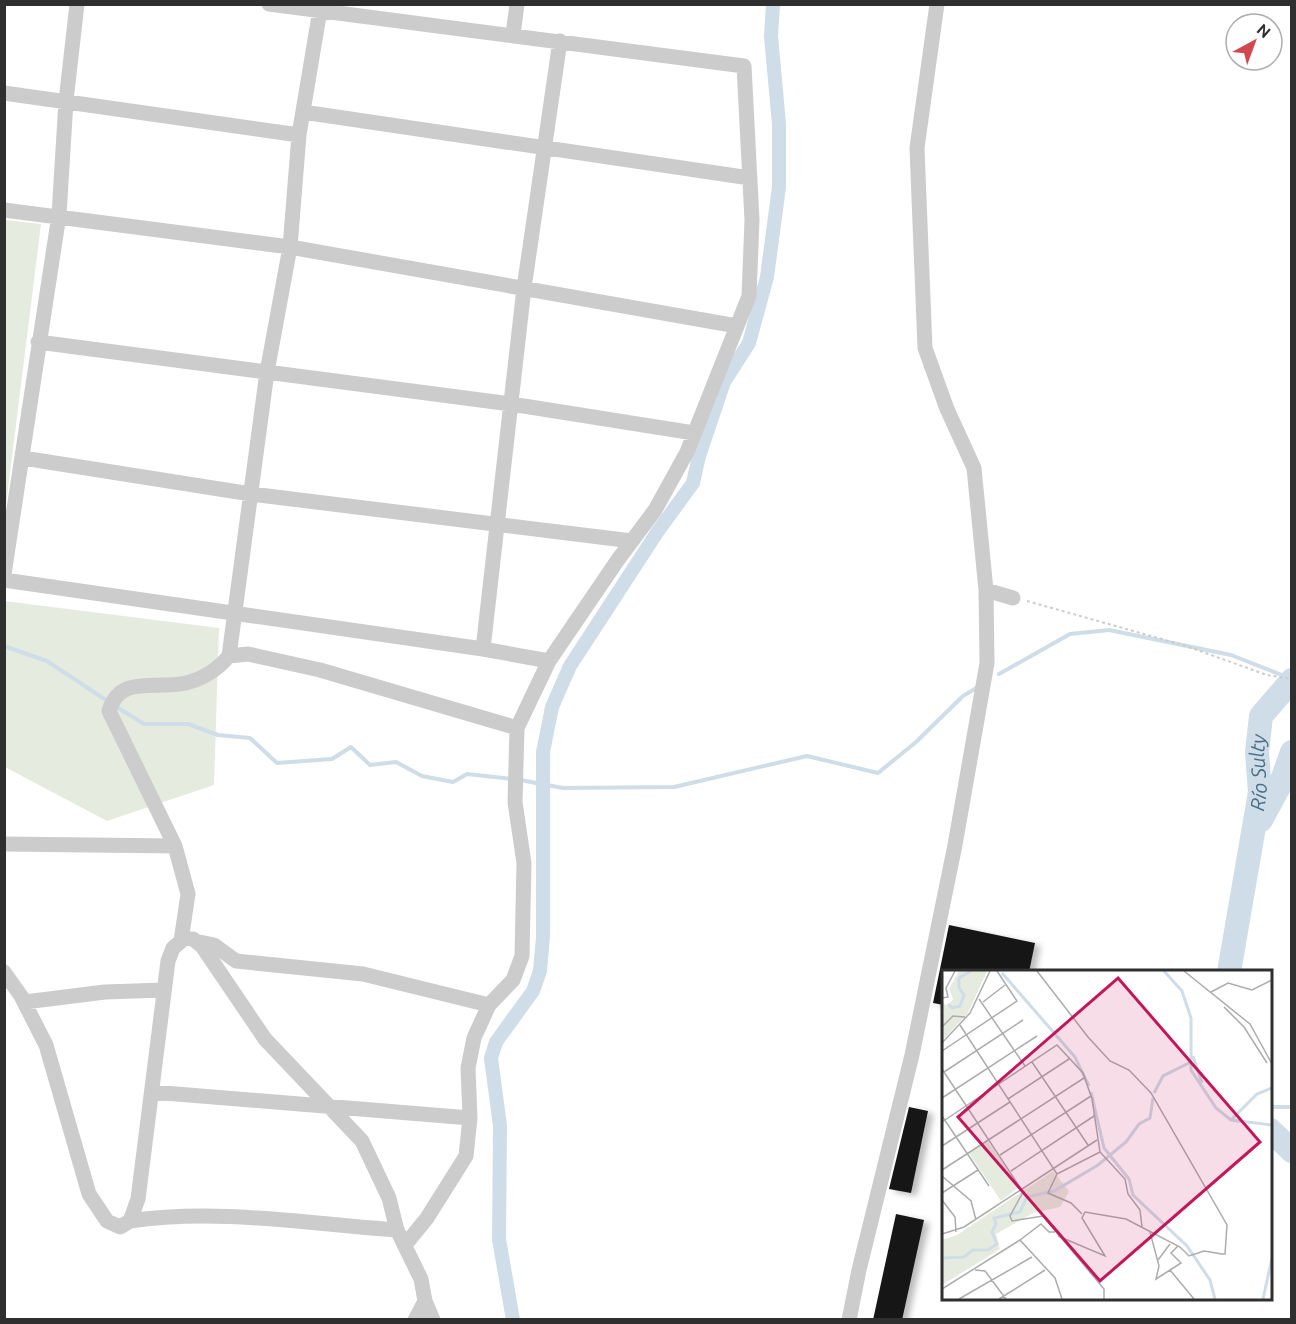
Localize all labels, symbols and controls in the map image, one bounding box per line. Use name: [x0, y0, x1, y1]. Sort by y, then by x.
north arrow: [1224, 12, 1284, 72]
text: N: [1253, 20, 1274, 41]
water label: Río Sulty: [1245, 733, 1271, 812]
inset map: [942, 970, 1272, 1300]

